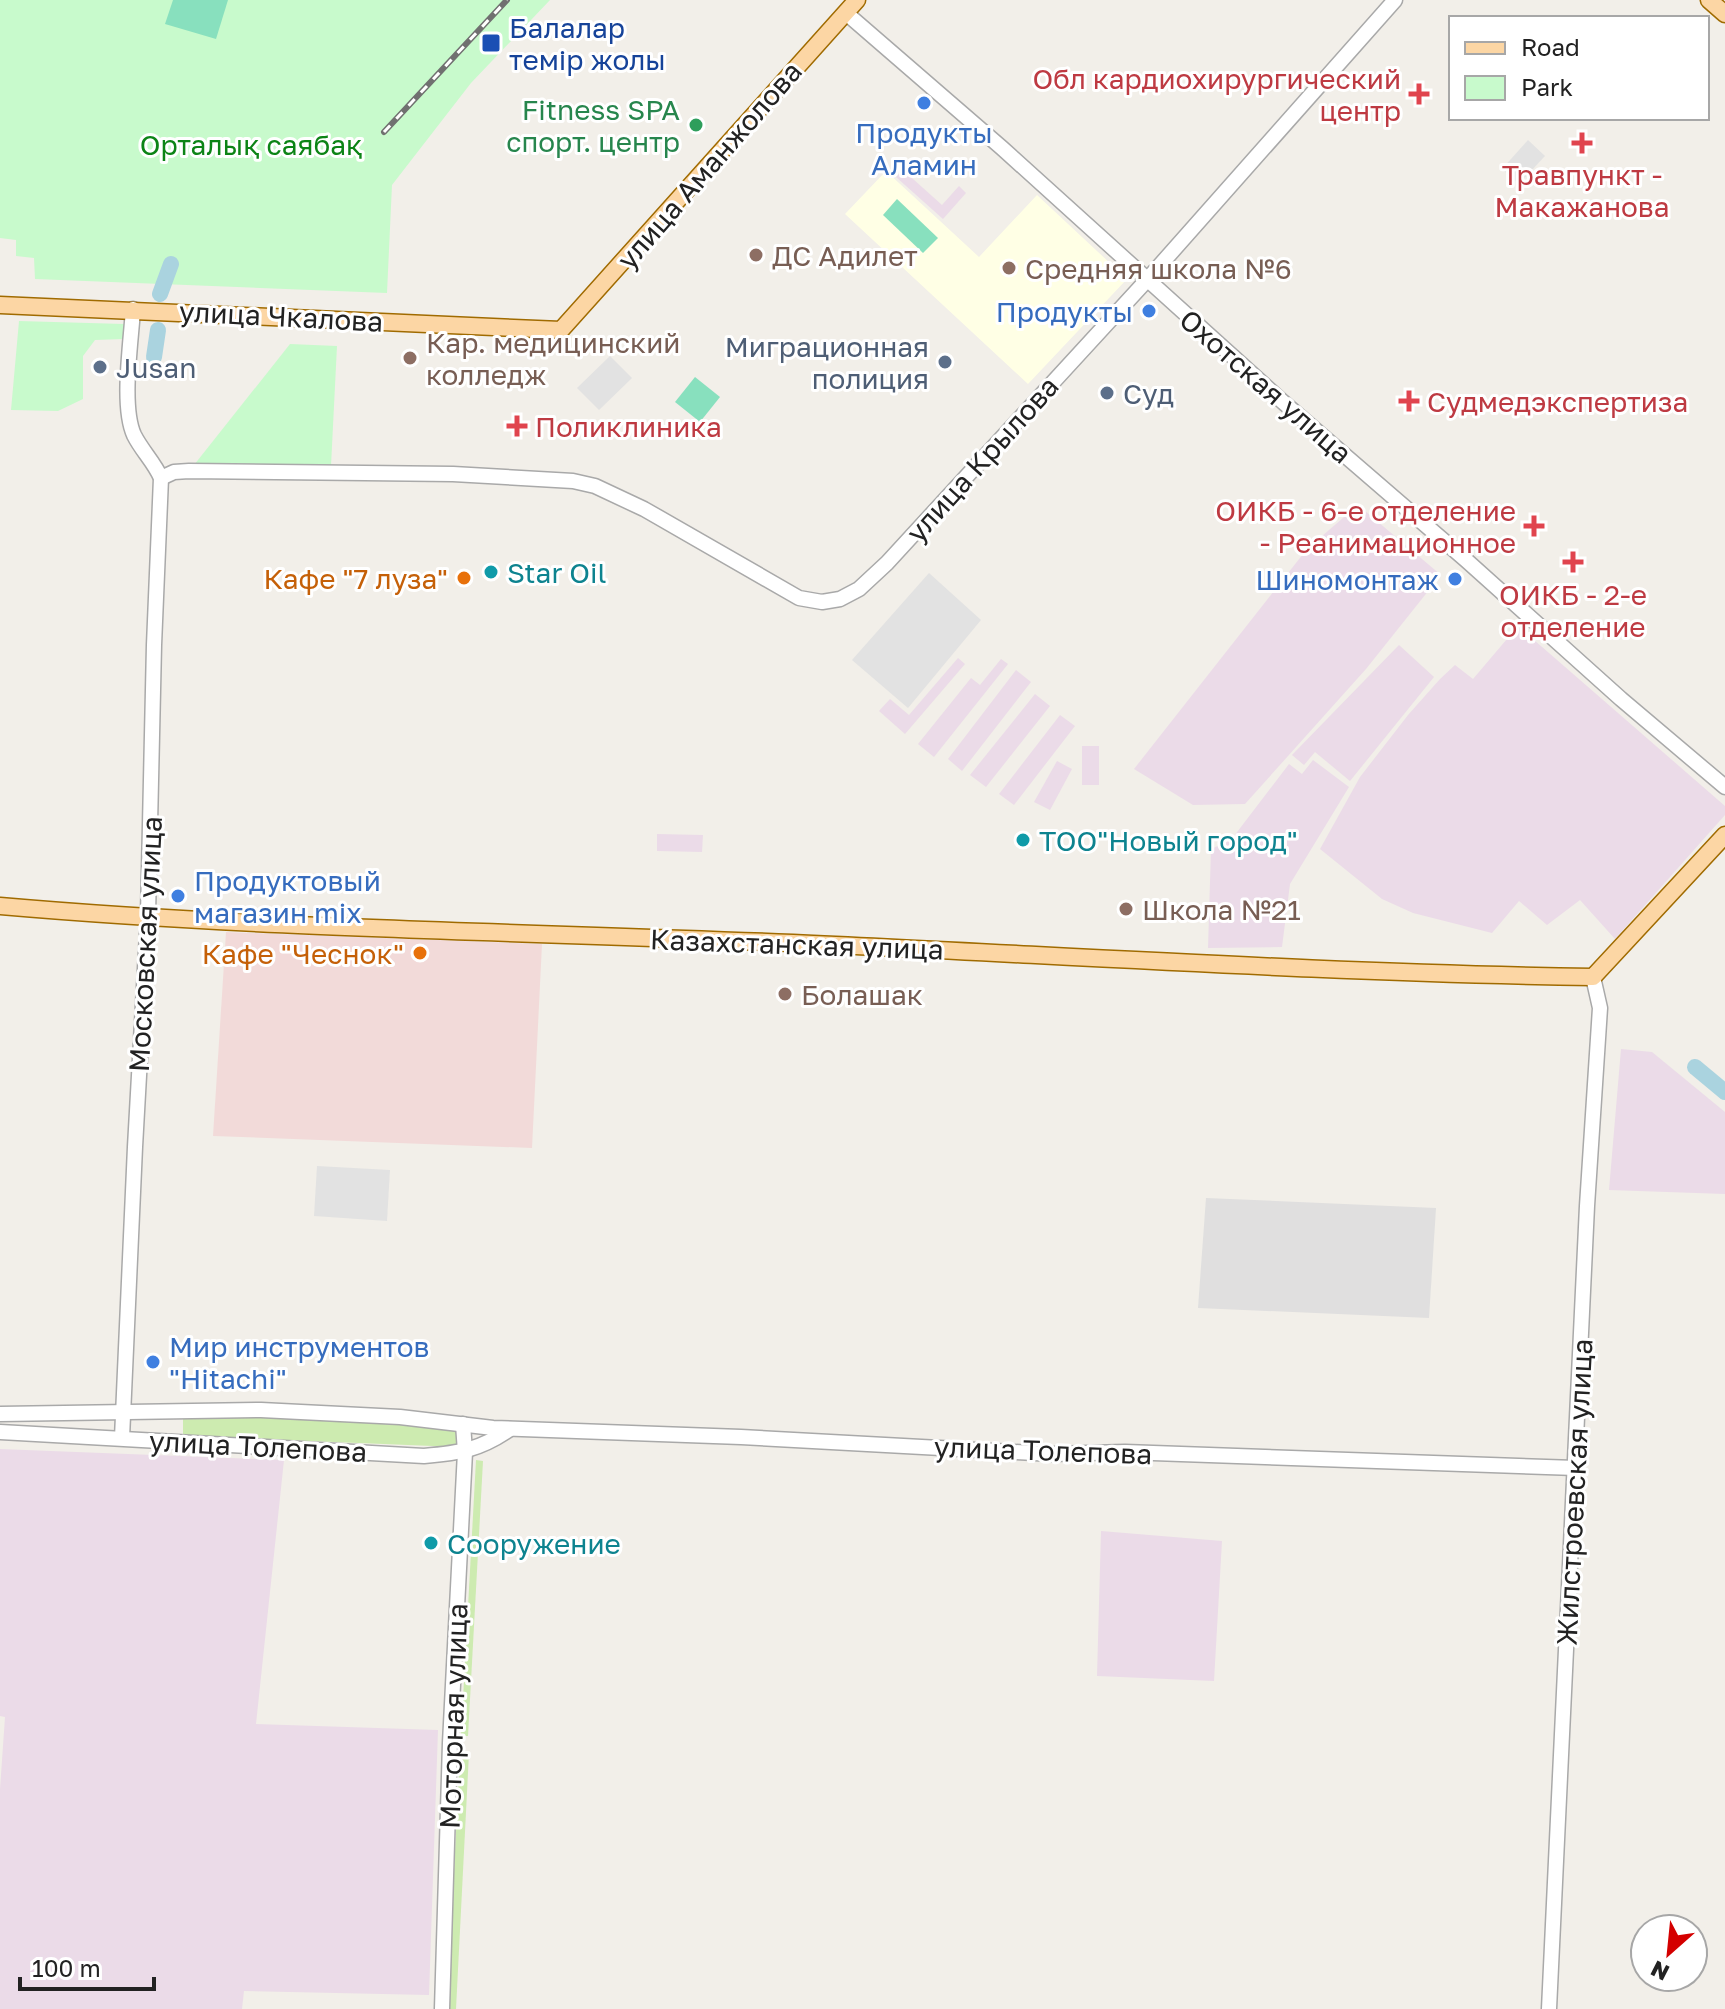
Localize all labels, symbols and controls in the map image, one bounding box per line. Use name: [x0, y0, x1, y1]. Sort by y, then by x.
place label: Балалар темір жолы: [509, 11, 666, 76]
legend: [1449, 16, 1709, 120]
marker: Балалар темір жолы: [480, 32, 502, 54]
text: Road: [1521, 32, 1580, 61]
street label: улица Аманжолова: [610, 55, 808, 275]
place label: Обл кардиохирургический центр: [1032, 62, 1401, 127]
text: Park: [1521, 72, 1573, 101]
marker: Обл кардиохирургический центр: [1408, 83, 1430, 105]
place label: Fitness SPA спорт. центр: [506, 93, 680, 158]
marker: Продукты Аламин: [915, 94, 933, 112]
marker: Fitness SPA спорт. центр: [687, 116, 705, 134]
place label: Продукты Аламин: [855, 116, 993, 181]
park label: Орталық саябақ: [140, 128, 362, 161]
marker: Травпункт - Макажанова: [1571, 132, 1593, 154]
place label: Травпункт - Макажанова: [1494, 158, 1670, 223]
place label: ДС Адилет: [772, 239, 918, 272]
marker: ДС Адилет: [747, 246, 765, 264]
place label: Средняя школа №6: [1025, 252, 1292, 285]
marker: Средняя школа №6: [1000, 259, 1018, 277]
street label: улица Чкалова: [178, 294, 384, 338]
place label: Продукты: [996, 295, 1133, 328]
marker: Продукты: [1140, 302, 1158, 320]
street label: Охотская улица: [1173, 302, 1359, 470]
place label: Кар. медицинский колледж: [426, 326, 680, 391]
place label: Миграционная полиция: [725, 330, 929, 395]
marker: Кар. медицинский колледж: [401, 349, 419, 367]
place label: Jusan: [116, 351, 196, 384]
marker: Миграционная полиция: [936, 353, 954, 371]
marker: Jusan: [91, 358, 109, 376]
street label: улица Крылова: [899, 370, 1065, 548]
place label: Суд: [1123, 377, 1174, 410]
marker: Суд: [1098, 384, 1116, 402]
place label: Судмедэкспертиза: [1427, 385, 1688, 418]
marker: Судмедэкспертиза: [1398, 390, 1420, 412]
place label: Поликлиника: [535, 410, 722, 443]
marker: Поликлиника: [506, 415, 528, 437]
place label: ОИКБ - 6-е отделение - Реанимационное: [1215, 494, 1516, 559]
marker: ОИКБ - 6-е отделение - Реанимационное: [1523, 515, 1545, 537]
marker: ОИКБ - 2-е отделение: [1562, 551, 1584, 573]
place label: Star Oil: [507, 556, 607, 589]
place label: Кафе "7 луза": [263, 562, 448, 595]
marker: Star Oil: [482, 563, 500, 581]
place label: Шиномонтаж: [1255, 563, 1439, 596]
marker: Кафе "7 луза": [455, 569, 473, 587]
marker: Шиномонтаж: [1446, 570, 1464, 588]
place label: ОИКБ - 2-е отделение: [1499, 578, 1647, 643]
street label: Московская улица: [122, 815, 168, 1073]
place label: ТОО"Новый город": [1039, 824, 1298, 857]
marker: ТОО"Новый город": [1014, 831, 1032, 849]
place label: Продуктовый магазин mix: [194, 864, 381, 929]
marker: Продуктовый магазин mix: [169, 887, 187, 905]
place label: Школа №21: [1142, 893, 1301, 926]
marker: Школа №21: [1117, 900, 1135, 918]
street label: Казахстанская улица: [650, 922, 944, 966]
place label: Кафе "Чеснок": [202, 937, 404, 970]
marker: Кафе "Чеснок": [411, 944, 429, 962]
place label: Болашак: [801, 978, 923, 1011]
marker: Болашак: [776, 985, 794, 1003]
place label: Мир инструментов "Hitachi": [169, 1330, 429, 1395]
street label: Жилстроевская улица: [1549, 1338, 1599, 1646]
marker: Мир инструментов "Hitachi": [144, 1353, 162, 1371]
street label: улица Толепова: [148, 1424, 368, 1468]
street label: улица Толепова: [933, 1430, 1153, 1470]
place label: Сооружение: [447, 1527, 621, 1560]
marker: Сооружение: [422, 1534, 440, 1552]
street label: Моторная улица: [433, 1603, 473, 1829]
north arrow: [1629, 1913, 1709, 1993]
scale bar: [20, 1941, 154, 1991]
text: 100 m: [32, 1953, 101, 1982]
text: N: [1646, 1955, 1673, 1987]

